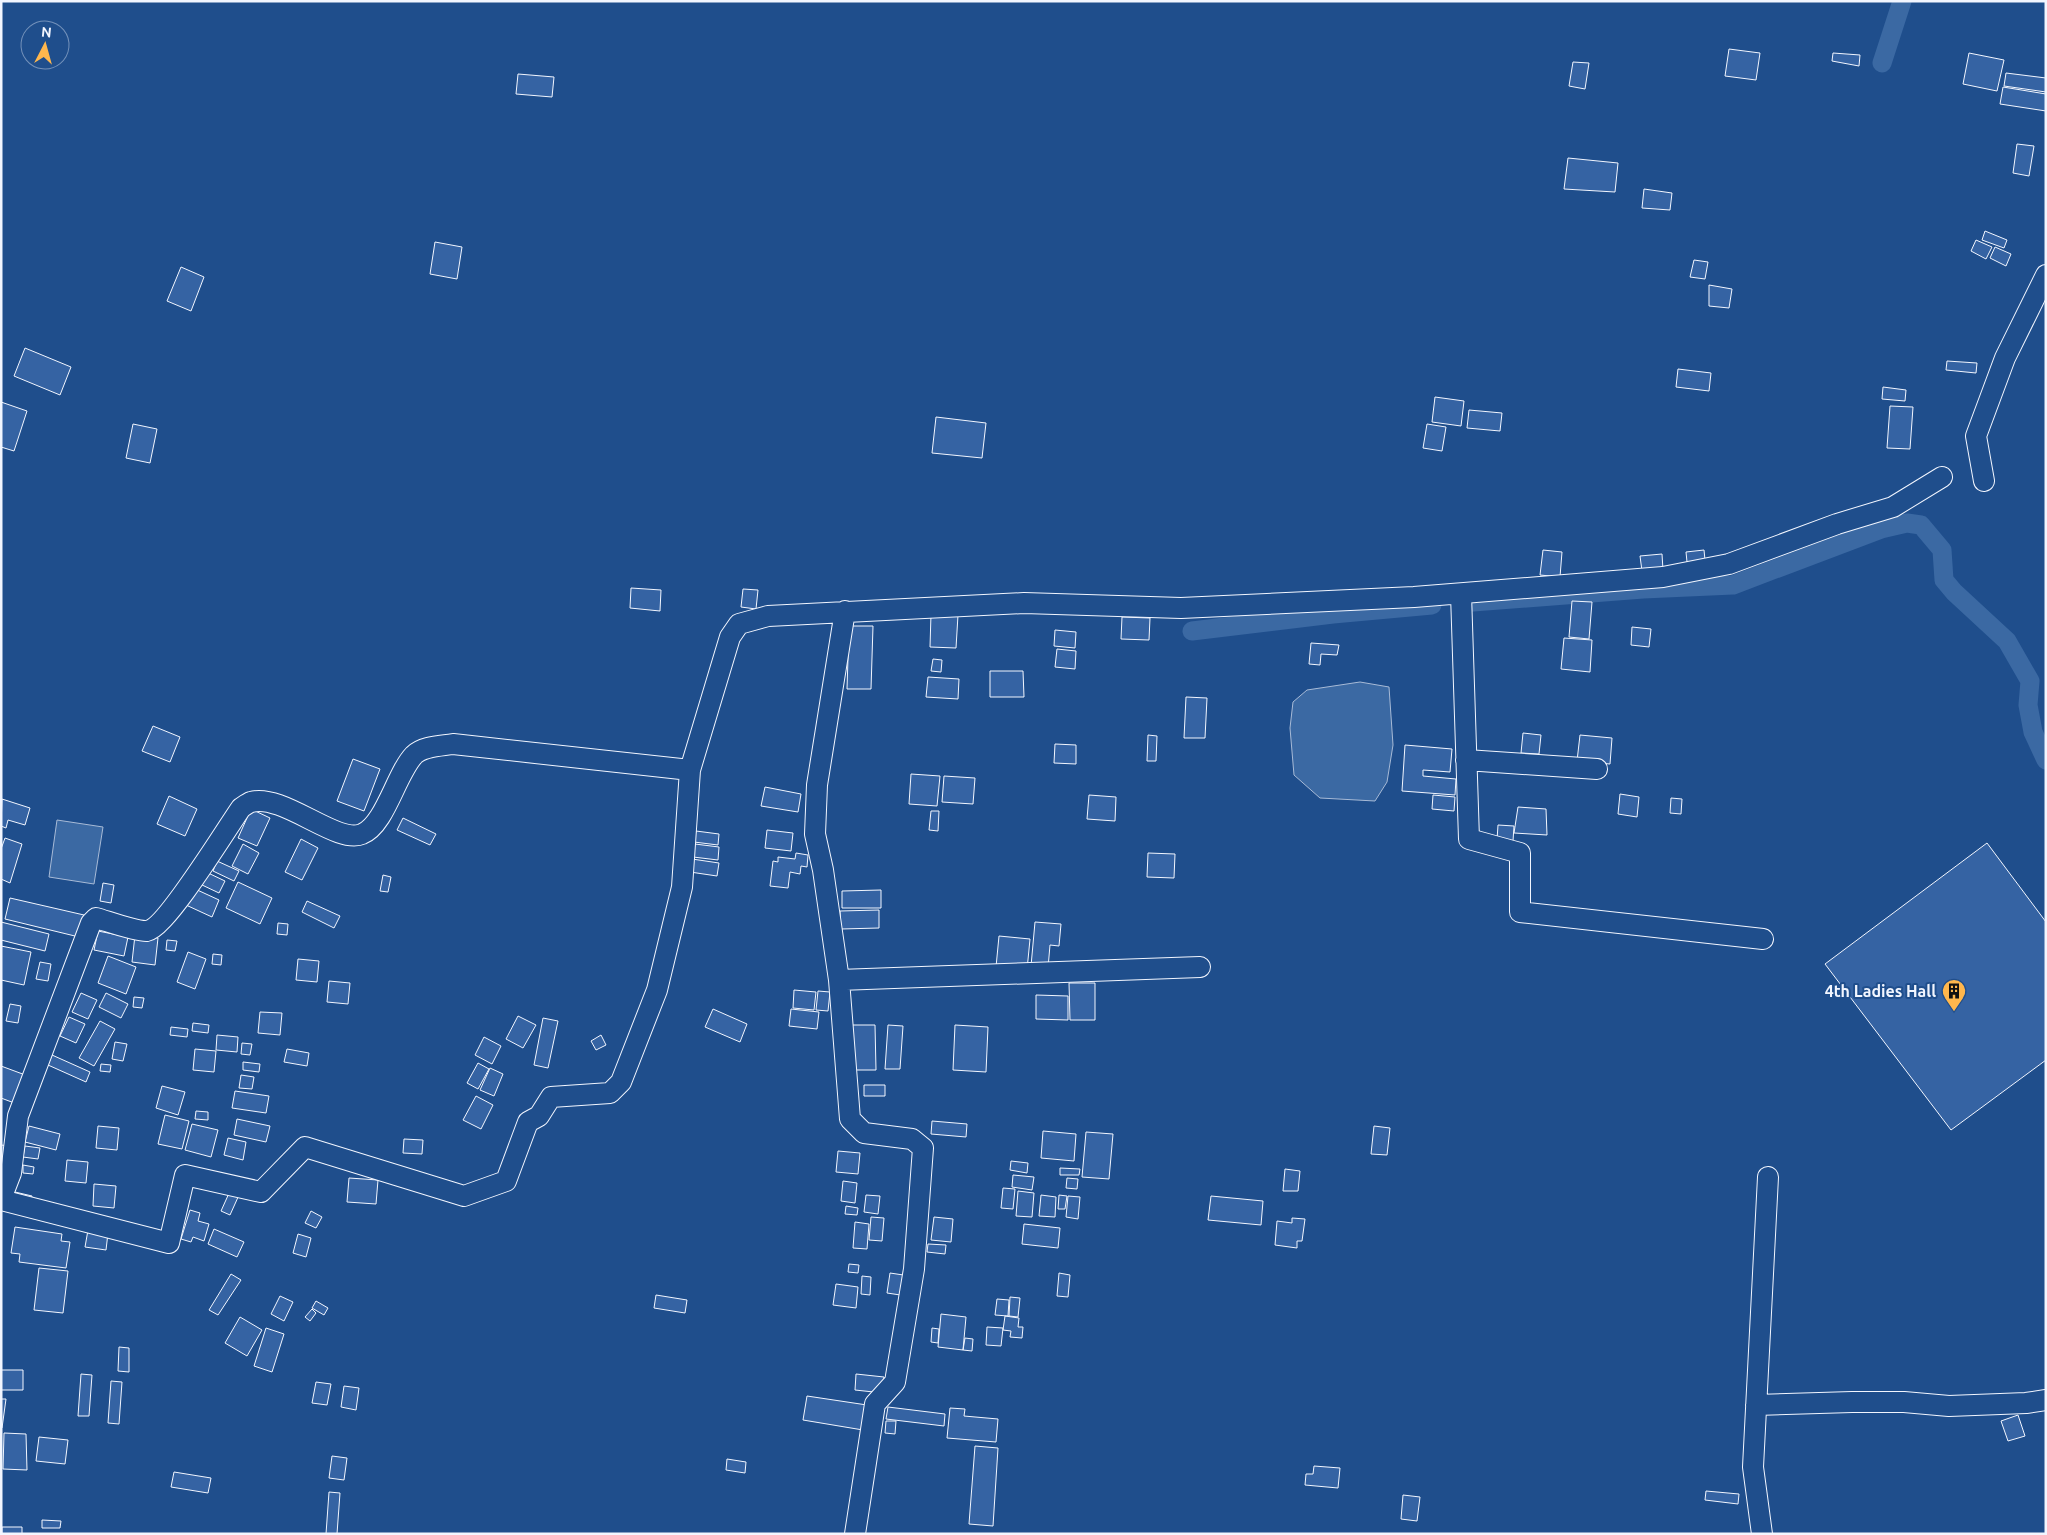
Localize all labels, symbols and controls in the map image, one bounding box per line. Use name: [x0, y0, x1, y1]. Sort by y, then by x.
north arrow: [20, 20, 70, 70]
text: N: [40, 24, 52, 41]
building icon: 4th Ladies Hall: [1941, 978, 1967, 1012]
place label: 4th Ladies Hall: [1825, 982, 1936, 1000]

